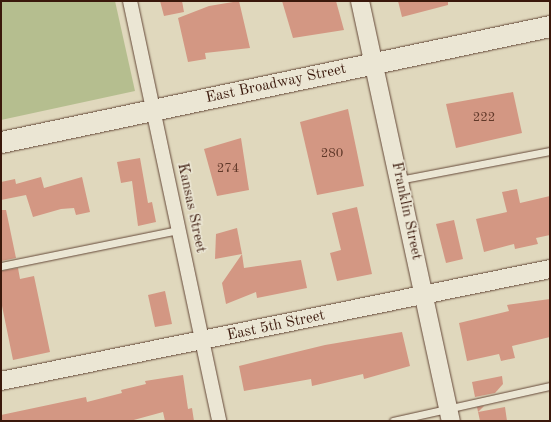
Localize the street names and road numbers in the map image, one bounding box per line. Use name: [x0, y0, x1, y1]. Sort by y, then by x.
street label: East Broadway Street: [204, 60, 348, 108]
street label: Franklin Street: [387, 160, 425, 262]
street label: Kansas Street: [173, 162, 209, 254]
street label: East 5th Street: [225, 307, 327, 345]

